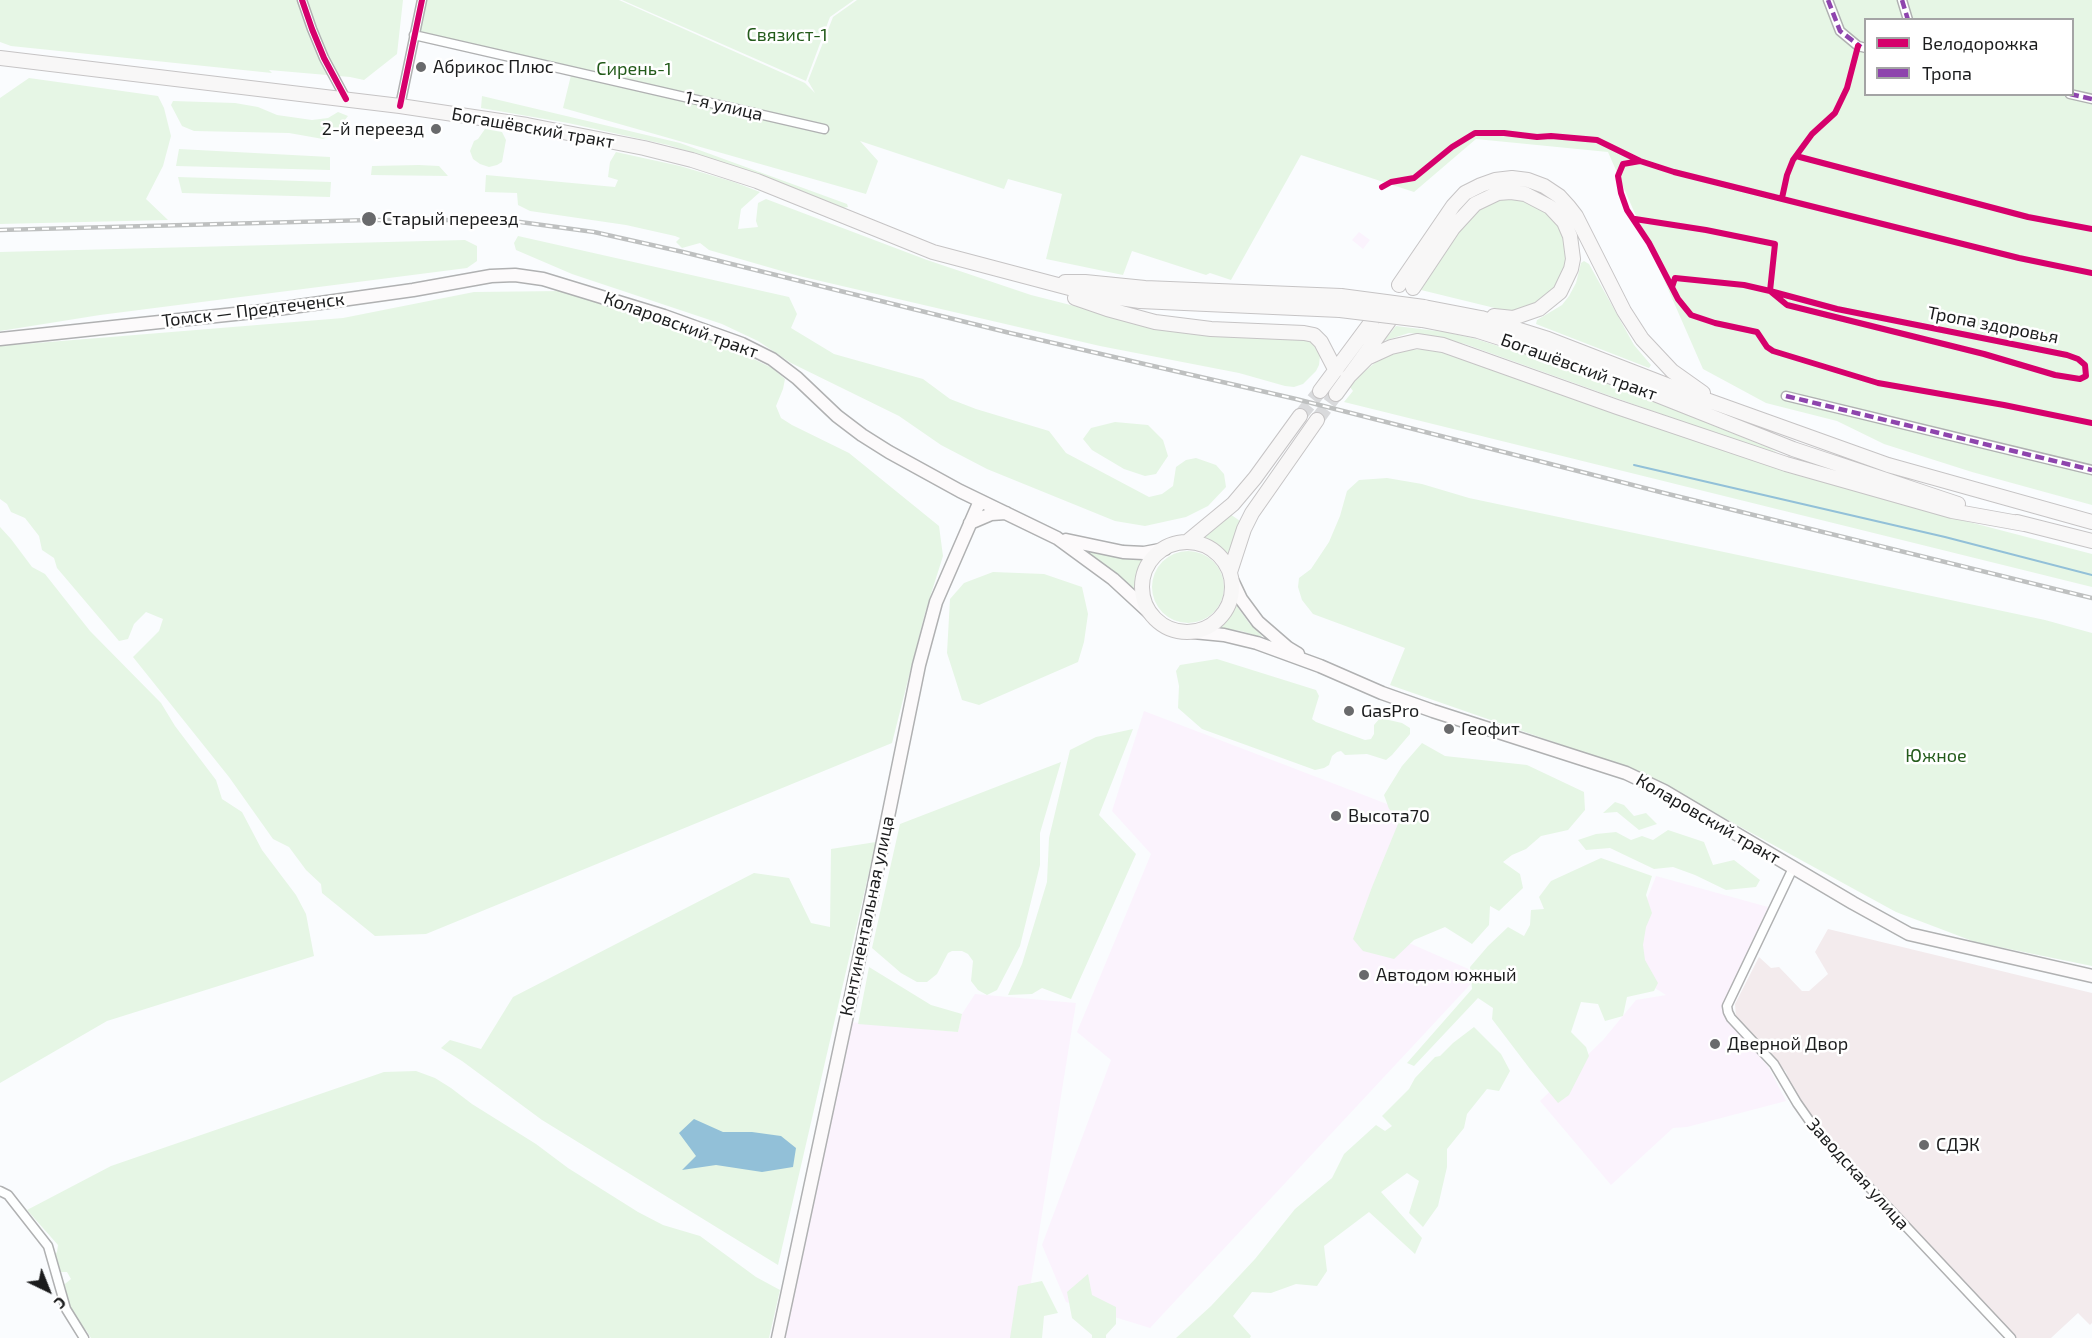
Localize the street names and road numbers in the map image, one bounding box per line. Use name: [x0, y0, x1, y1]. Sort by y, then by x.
street label: 1-я улица: [683, 87, 765, 125]
street label: Богашёвский тракт: [450, 103, 616, 153]
street label: Коларовский тракт: [601, 287, 761, 363]
street label: Томск — Предтеченск: [160, 288, 346, 332]
street label: Тропа здоровья: [1925, 302, 2061, 348]
street label: Богашёвский тракт: [1498, 329, 1660, 405]
street label: Коларовский тракт: [1632, 769, 1784, 869]
street label: Континентальная улица: [835, 814, 899, 1018]
street label: Заводская улица: [1802, 1114, 1914, 1234]

